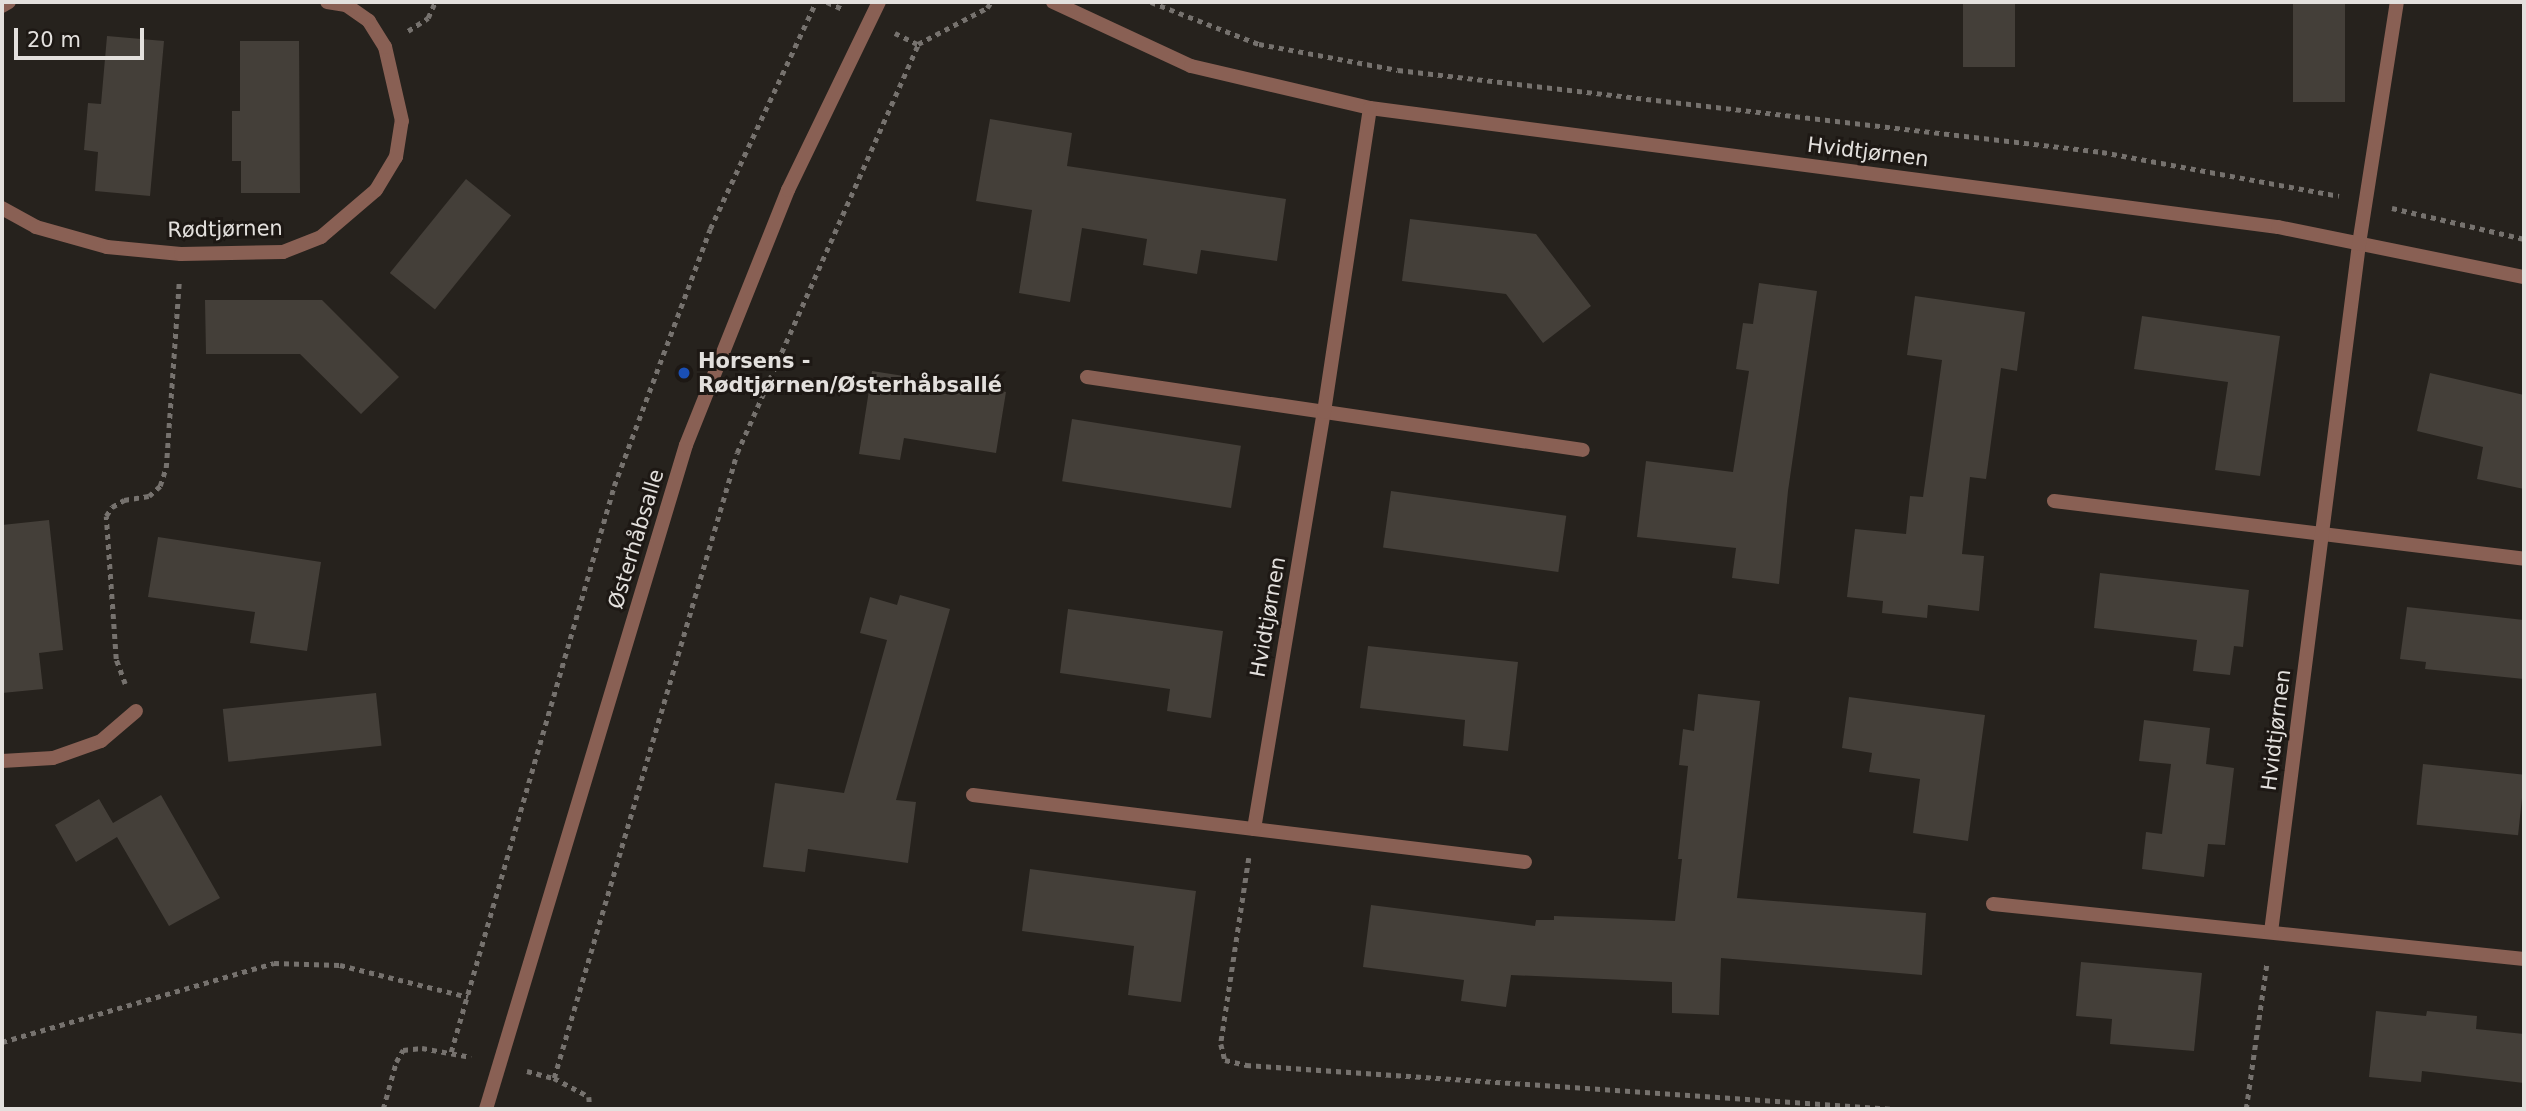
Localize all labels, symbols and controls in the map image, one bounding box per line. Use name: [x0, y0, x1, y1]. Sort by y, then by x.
scale bar: [18, 14, 147, 58]
text: 20 m: [27, 28, 81, 52]
street label: Hvidtjørnen: [1806, 132, 1930, 172]
street label: Rødtjørnen: [167, 215, 283, 243]
place label: Horsens - Rødtjørnen/Østerhåbsallé: [698, 348, 1002, 398]
marker: Horsens - Rødtjørnen/Østerhåbsallé: [676, 365, 692, 381]
street label: Østerhåbsalle: [603, 466, 669, 612]
street label: Hvidtjørnen: [1245, 555, 1291, 679]
street label: Hvidtjørnen: [2256, 668, 2296, 792]

